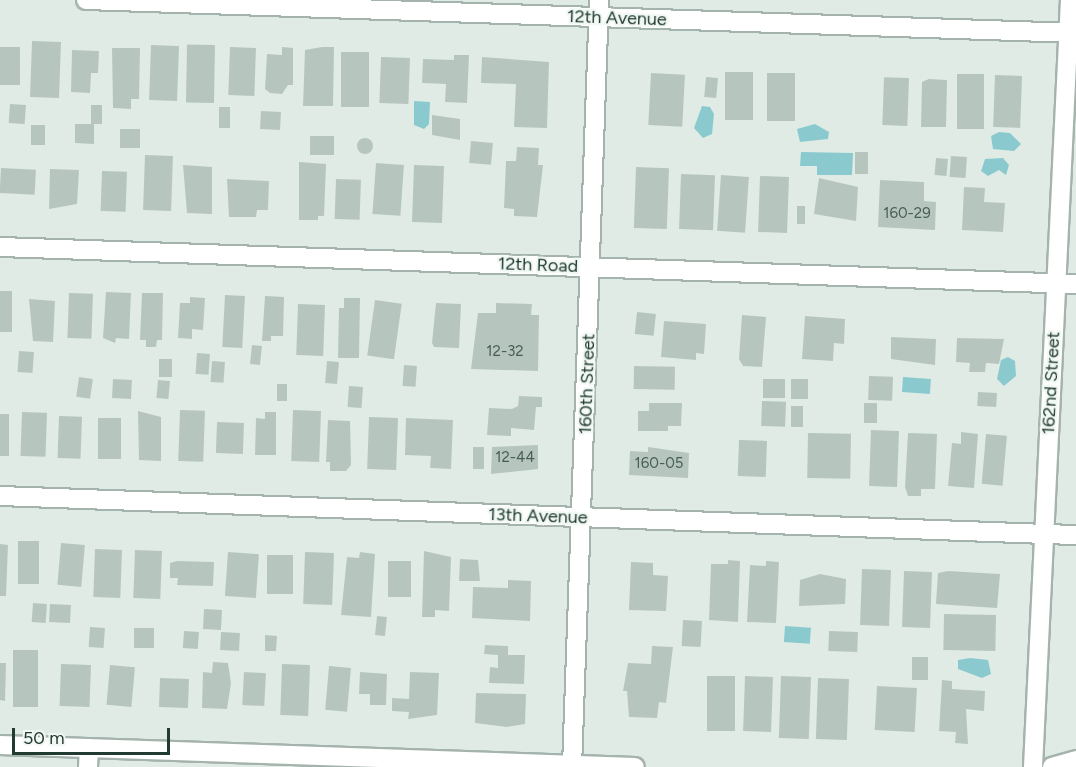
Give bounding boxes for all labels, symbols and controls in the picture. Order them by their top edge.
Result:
street label: 12th Avenue [567,5,667,31]
house number: 160-29 [883,205,931,223]
street label: 12th Road [498,253,578,277]
street label: 162nd Street [1038,331,1064,435]
street label: 160th Street [574,333,600,435]
house number: 12-32 [486,343,524,361]
house number: 12-44 [495,449,535,467]
house number: 160-05 [635,455,683,473]
street label: 13th Avenue [488,503,588,529]
scale bar [15,716,172,754]
text: 50 m [23,727,65,749]

